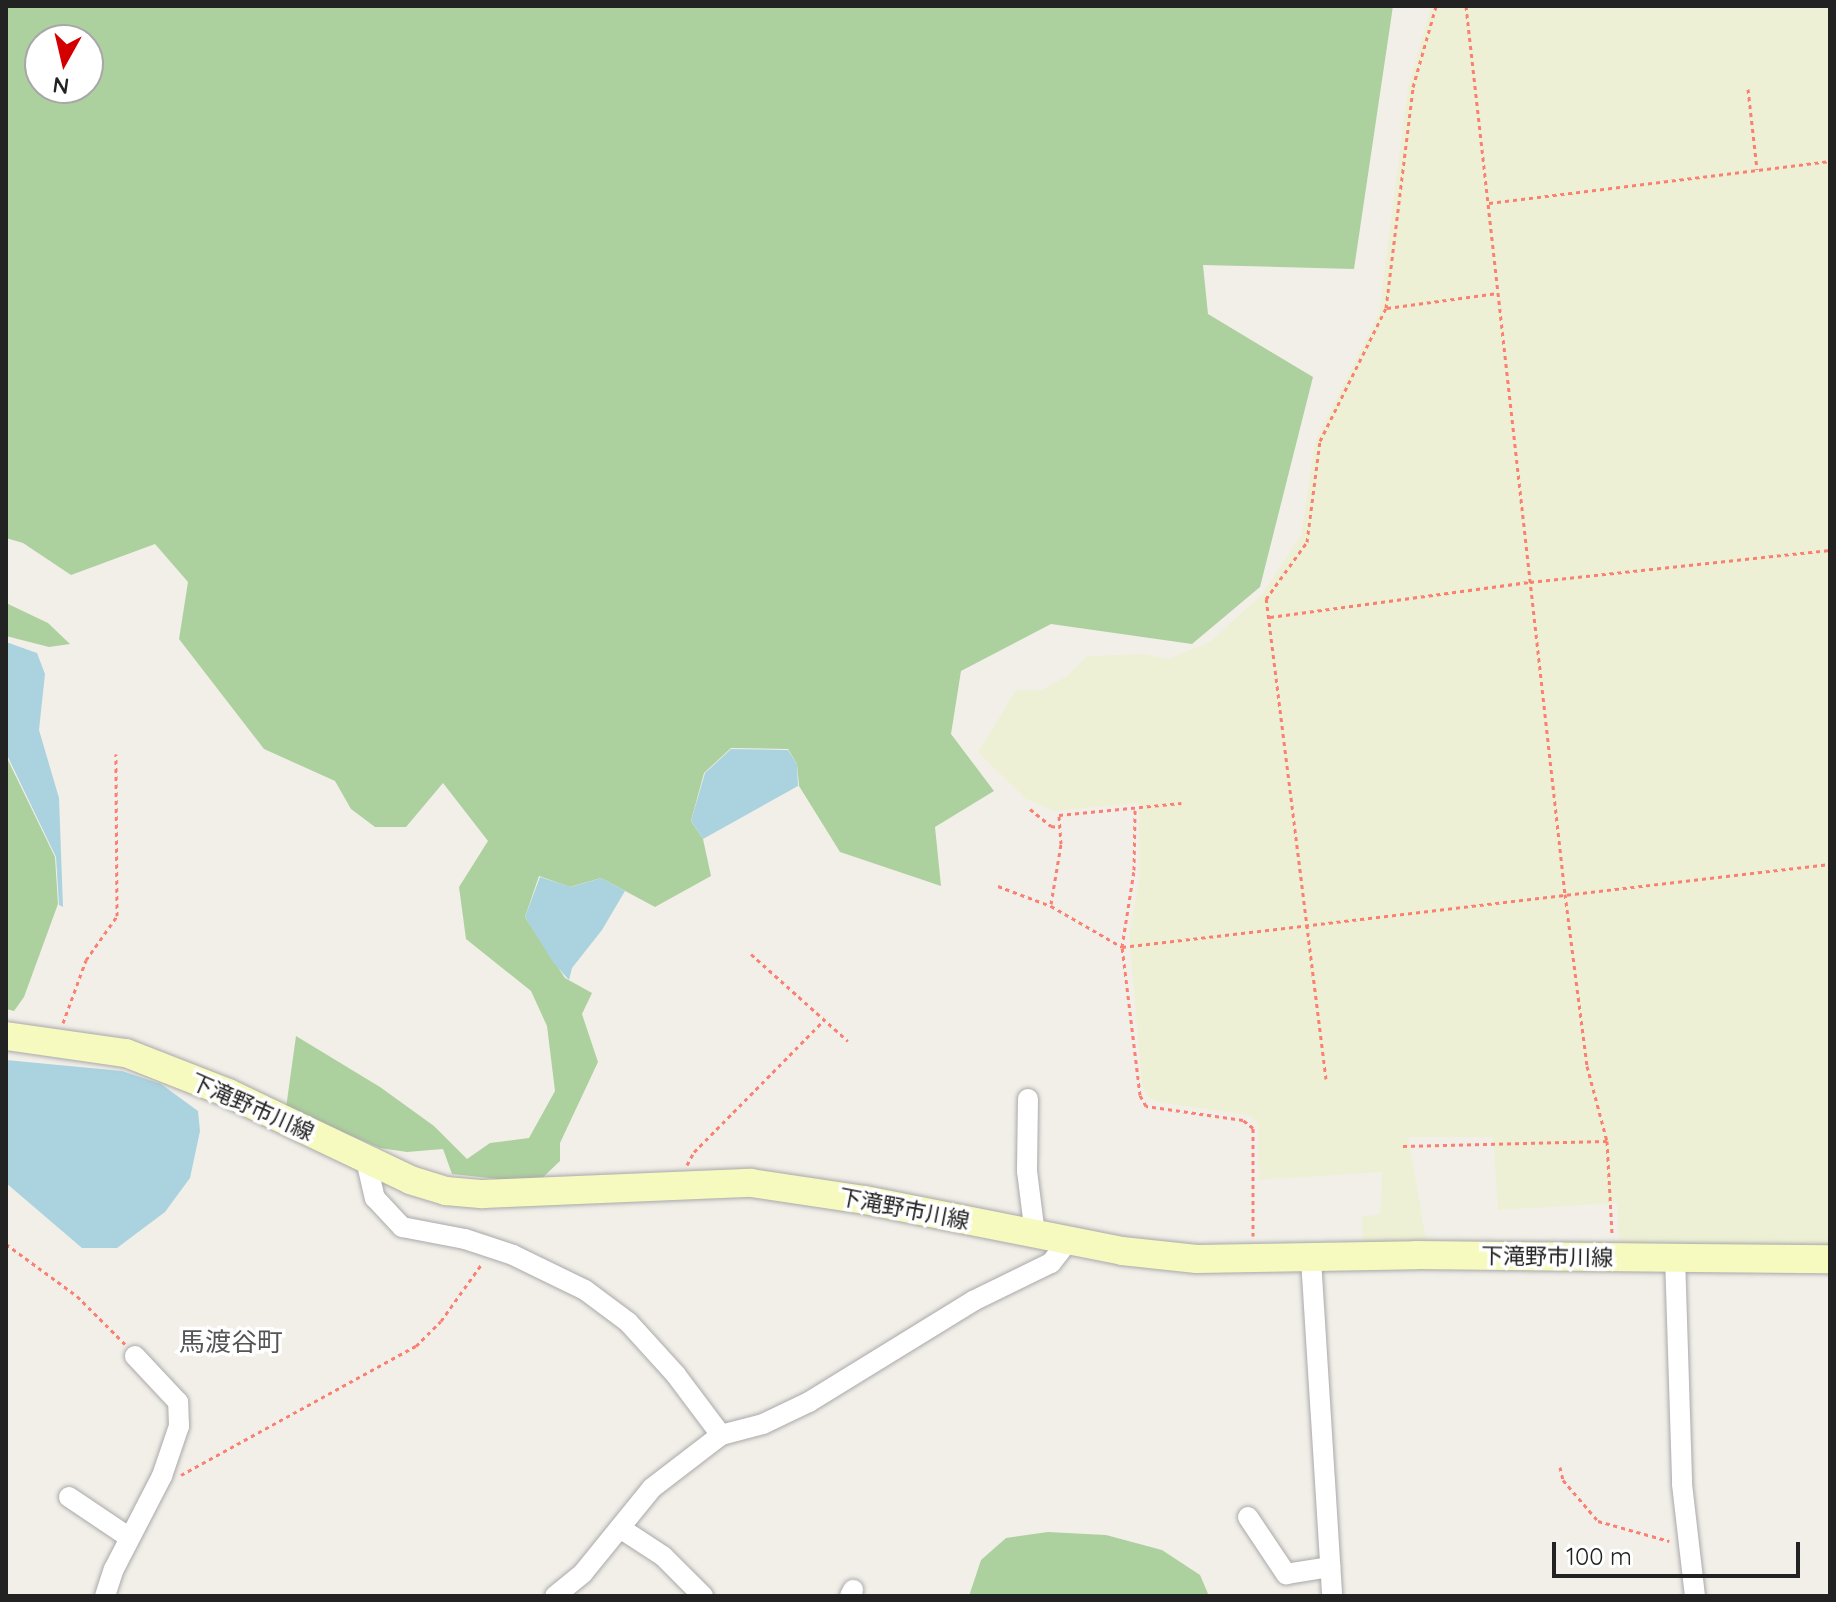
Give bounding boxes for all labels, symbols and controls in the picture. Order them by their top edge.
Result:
north arrow [24,24,104,104]
text: N [51,71,71,101]
street label: 下滝野市川線 [186,1068,318,1146]
street label: 下滝野市川線 [837,1183,971,1235]
street label: 下滝野市川線 [1481,1243,1613,1271]
district label: 馬渡谷町 [179,1326,283,1358]
scale bar [1556,1526,1804,1576]
text: 100 m [1566,1541,1632,1571]

